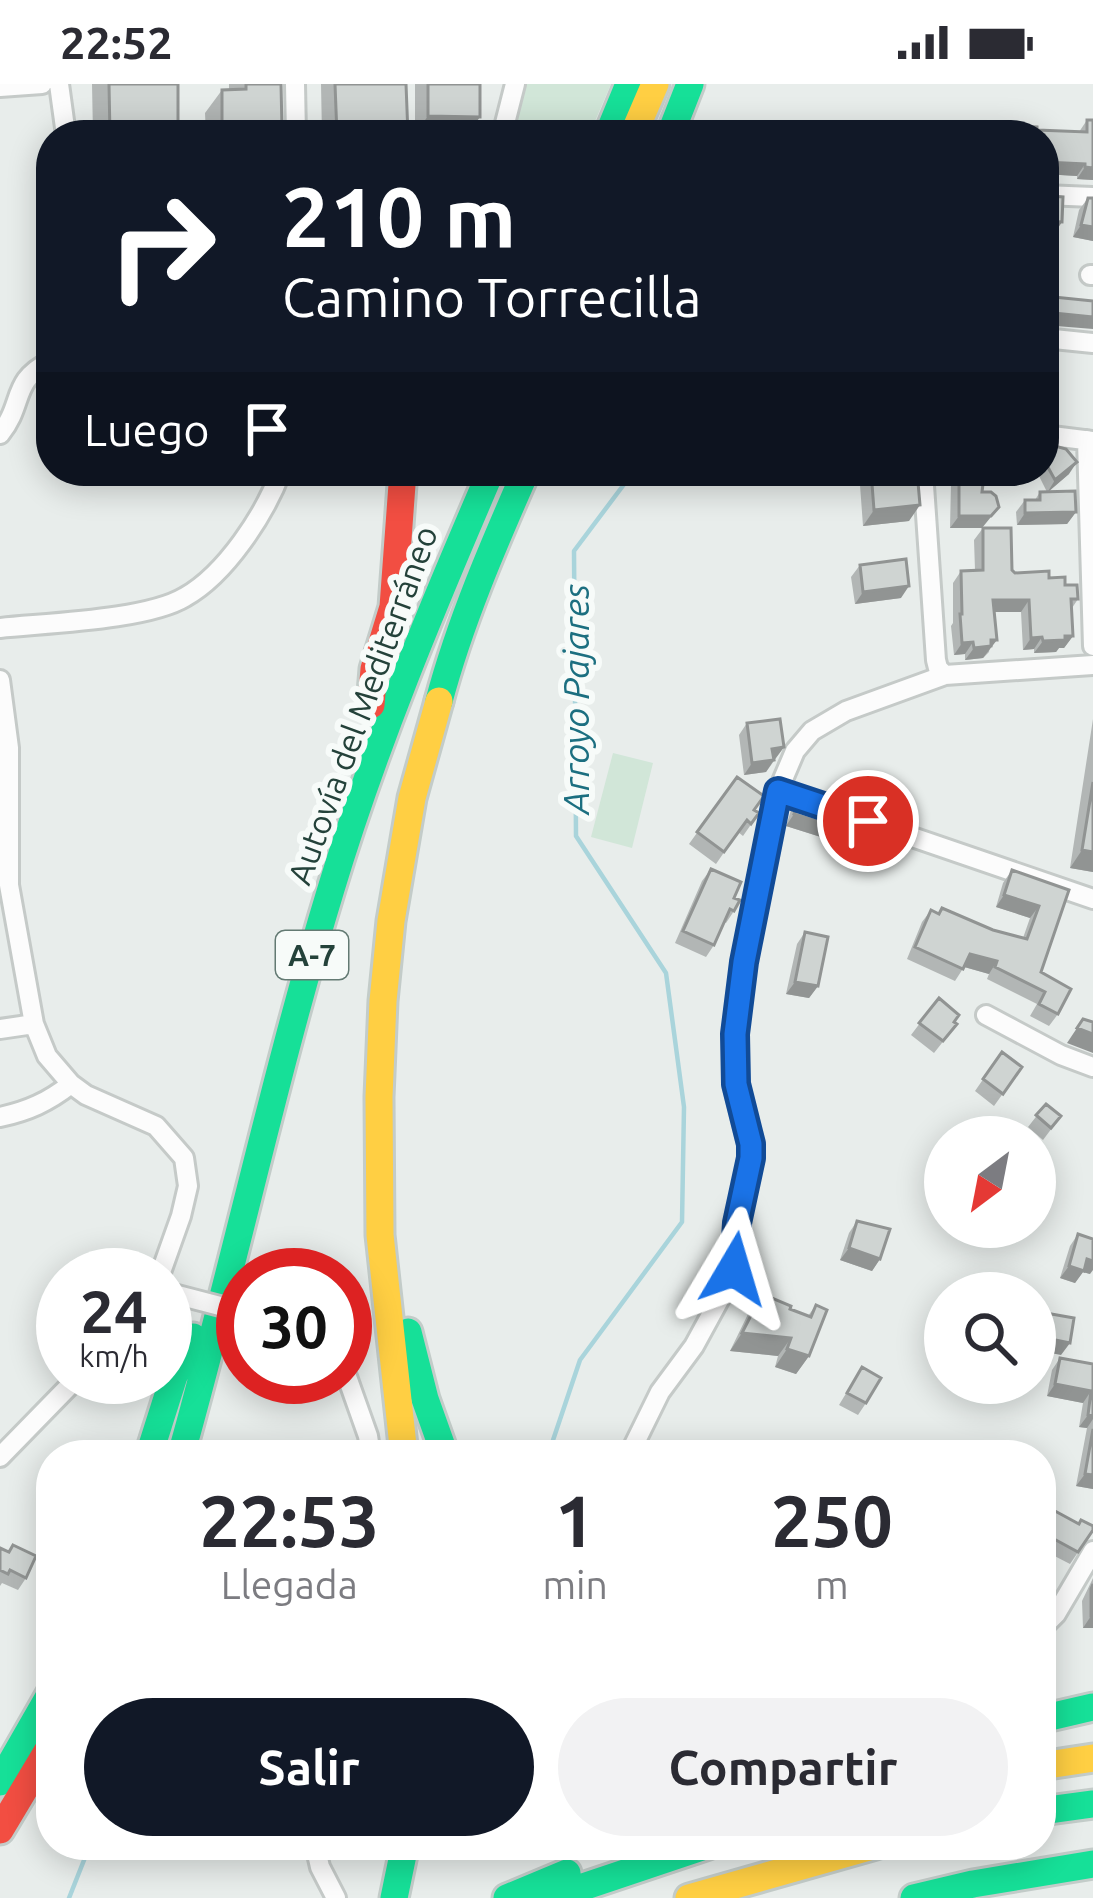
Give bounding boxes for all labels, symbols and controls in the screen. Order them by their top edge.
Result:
text: 22:52 [60,17,173,68]
icon: right [84,168,240,324]
text: 210 m [282,169,516,263]
text: Camino Torrecilla [282,267,702,327]
icon: arrive [234,396,300,462]
text: Luego [84,404,210,455]
street label: Autovía del Mediterráneo [280,521,444,889]
water label: Arroyo Pajares [555,584,596,816]
pin [817,770,919,872]
icon: arrive [835,788,901,854]
road number: A-7 [276,931,348,979]
north arrow [924,1116,1056,1248]
map controls [924,1116,1056,1404]
position arrow [671,1206,797,1332]
speed limit sign: 30 [216,1248,372,1404]
button: search [924,1272,1056,1404]
text: 24 [80,1277,148,1344]
text: km/h [79,1339,149,1373]
text: 22:53 [199,1480,379,1561]
text: 1 [555,1480,595,1561]
text: 250 [771,1480,893,1561]
text: Llegada [221,1563,358,1606]
text: min [542,1563,608,1606]
text: m [815,1563,849,1606]
button: Salir [84,1698,534,1836]
button: Compartir [558,1698,1008,1836]

